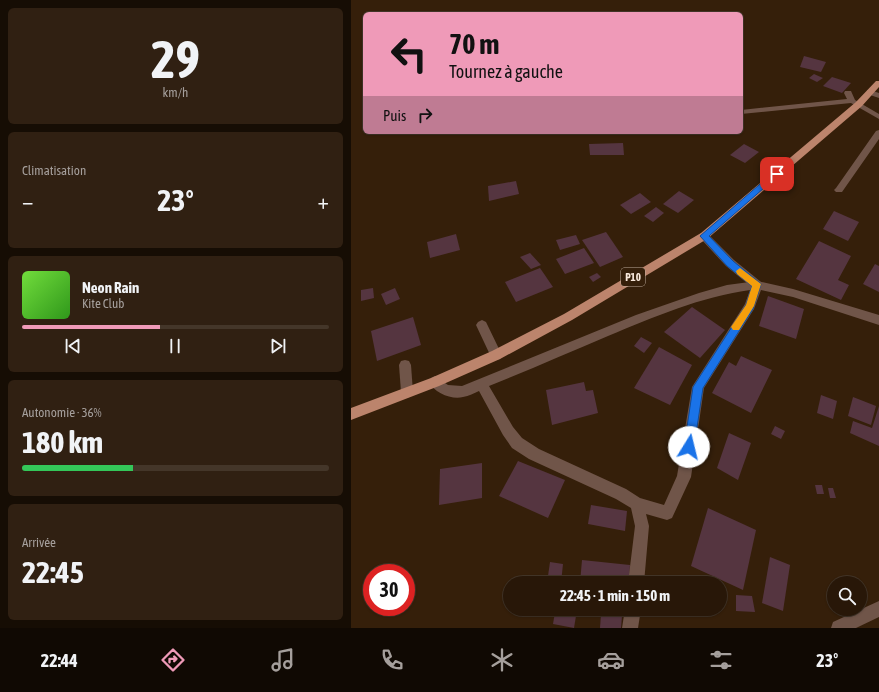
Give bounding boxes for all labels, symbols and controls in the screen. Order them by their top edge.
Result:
icon: left [383,28,435,80]
text: 70 m [449,28,499,60]
text: 29 [151,29,200,89]
text: Tournez à gauche [449,61,563,82]
text: km/h [163,85,188,100]
icon: right [414,104,436,126]
text: Puis [383,107,406,124]
pin [760,157,794,191]
text: Climatisation [22,163,86,178]
icon: arrive [766,163,788,185]
text: 23° [157,183,194,217]
text: − [22,188,33,214]
text: + [318,188,329,214]
road number: P10 [621,268,645,286]
text: Neon Rain [82,279,139,296]
text: Kite Club [82,296,124,311]
icon: previous [62,335,84,357]
icon: pause [164,335,186,357]
icon: next [267,335,289,357]
text: Autonomie · 36% [22,405,102,420]
text: 180 km [22,425,103,459]
position arrow [668,426,710,468]
text: Arrivée [22,535,56,550]
text: 22:45 [22,555,84,589]
speed limit sign: 30 [363,564,415,616]
map controls [827,576,867,616]
button: search [827,576,867,616]
text: 22:45 · 1 min · 150 m [560,587,670,604]
icon: directions [159,646,187,674]
icon: music [269,646,297,674]
icon: phone [378,646,406,674]
icon: climate [488,646,516,674]
icon: car [597,646,625,674]
icon: filters [707,646,735,674]
text: 22:44 [41,650,78,671]
text: 23° [816,650,838,671]

